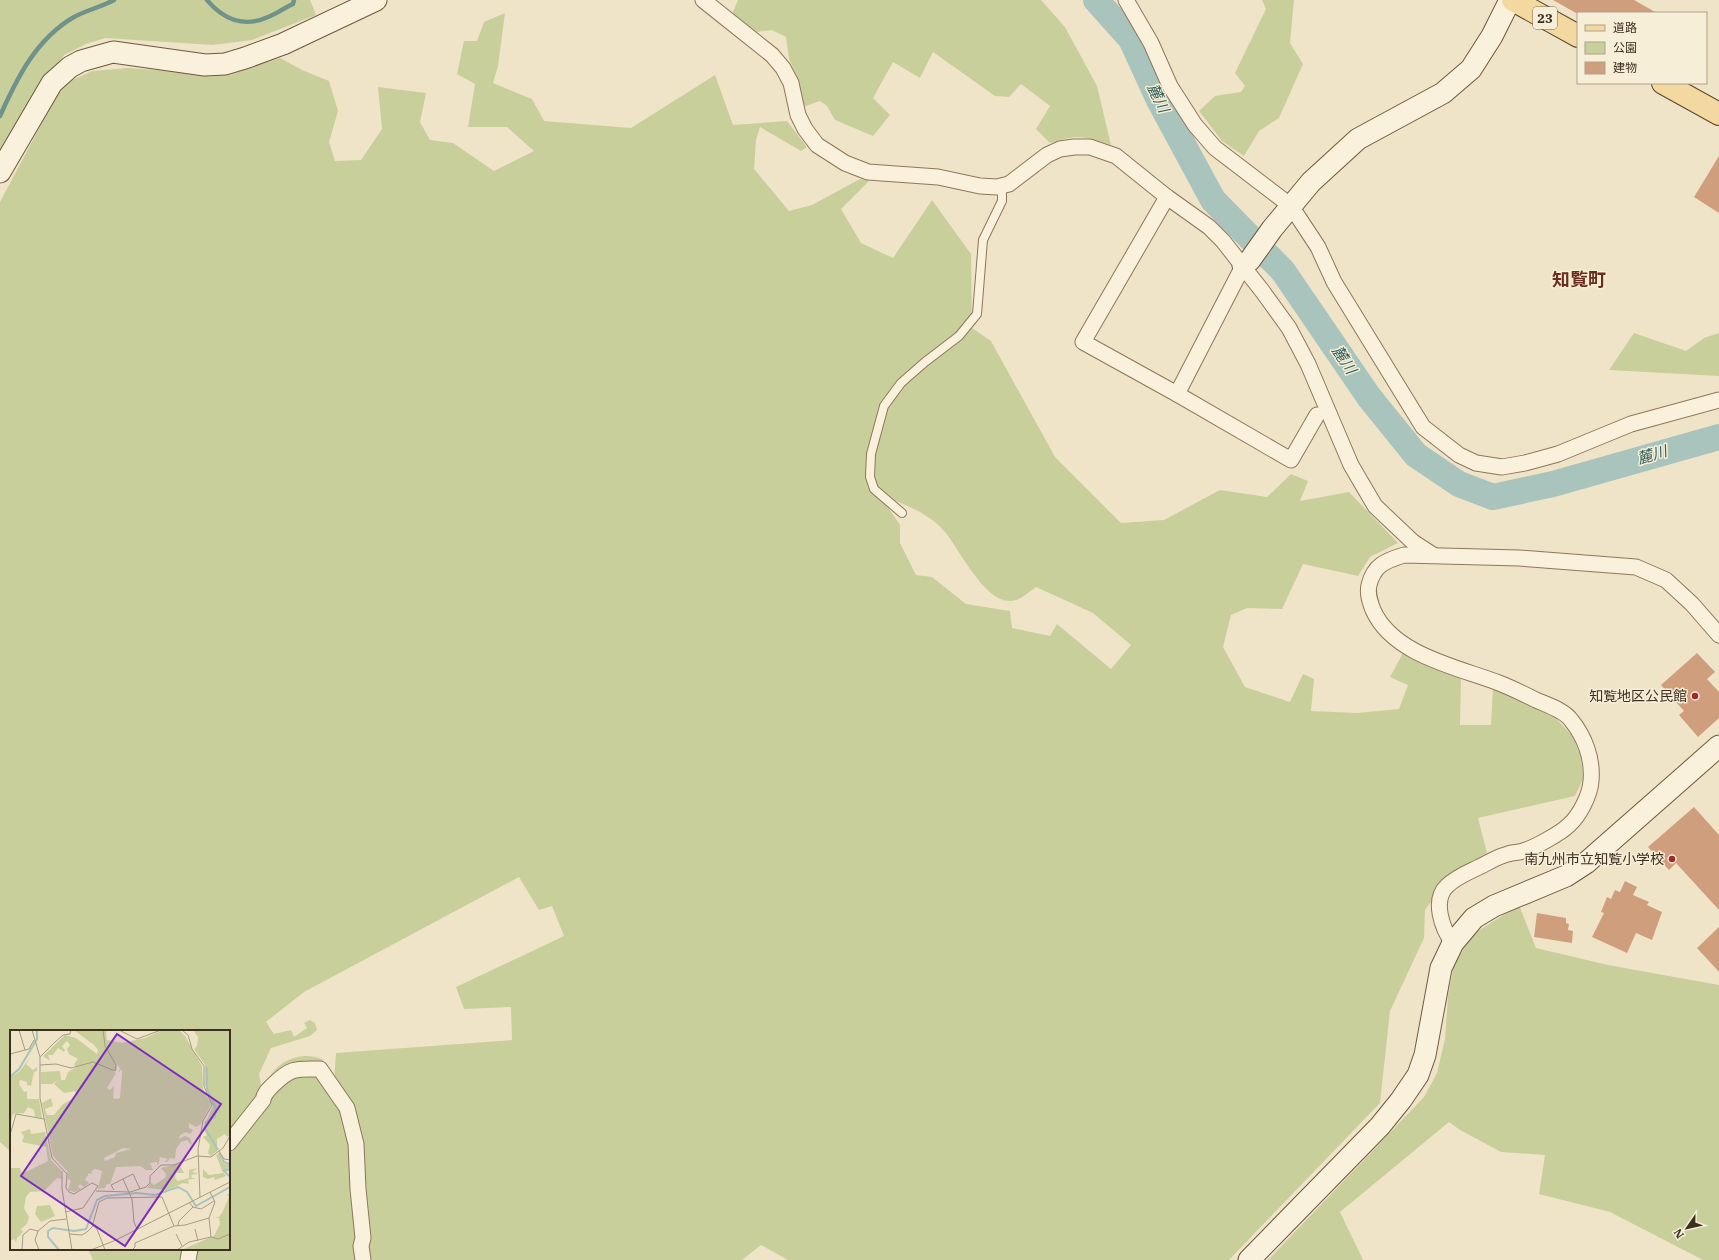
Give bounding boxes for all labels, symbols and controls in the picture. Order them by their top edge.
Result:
road number: 23 [1533,7,1557,29]
legend [1577,12,1707,84]
text: 道路 [1613,20,1637,35]
text: 公園 [1613,40,1637,55]
text: 建物 [1613,60,1637,75]
water label: 麓川 [1143,80,1174,117]
district label: 知覧町 [1552,268,1606,291]
water label: 麓川 [1328,342,1362,379]
water label: 麓川 [1635,441,1671,468]
place label: 知覧地区公民館 [1589,687,1687,705]
marker: 知覧地区公民館 [1690,691,1700,701]
place label: 南九州市立知覧小学校 [1524,850,1664,868]
marker: 南九州市立知覧小学校 [1667,854,1677,864]
inset map [10,1030,230,1250]
north arrow [1667,1208,1707,1248]
text: N [1670,1226,1687,1241]

